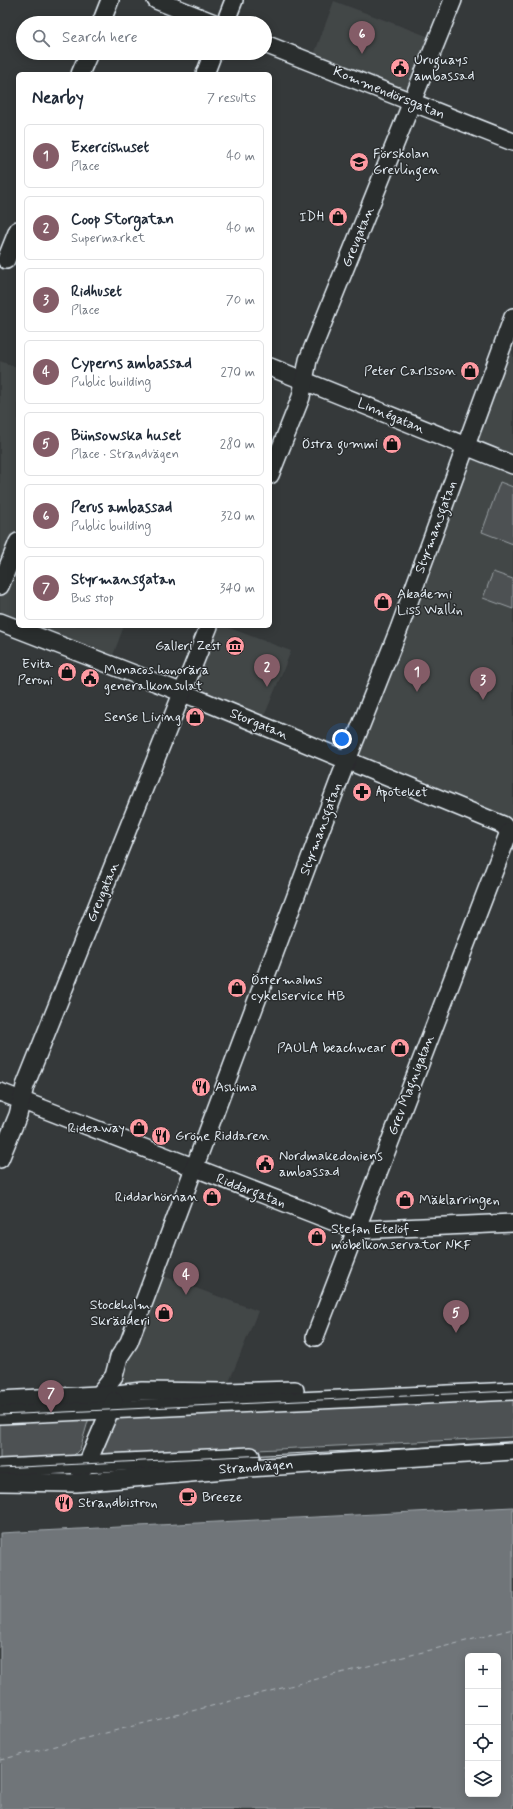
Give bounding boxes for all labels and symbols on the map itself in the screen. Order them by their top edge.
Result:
pin: 6 [349,21,375,54]
place label: Uruguays ambassad [414,51,475,85]
public building icon: Uruguays ambassad [389,57,411,79]
street label: Kommendörsgatan [330,62,448,125]
place label: Förskolan Grevlingen [373,145,440,181]
school or university icon: Förskolan Grevlingen [348,151,370,173]
street label: Grevgatan [338,204,378,270]
shop icon: IDH [327,206,349,228]
place label: IDH [299,208,324,226]
shop icon: Peter Carlsson [459,360,481,382]
place label: Peter Carlsson [364,362,456,380]
street label: Linnégatan [355,394,428,438]
shop icon: Östra gummi [381,433,403,455]
place label: Östra gummi [302,435,378,455]
street label: Styrmansgatan [411,478,463,577]
place label: Akademi Liss Wallin [397,585,463,619]
shop icon: Akademi Liss Wallin [372,591,394,613]
museum icon: Galleri Zest [224,635,246,657]
place label: Galleri Zest [155,637,221,655]
pin: 2 [254,654,280,687]
place label: Evita Peroni [18,655,54,689]
pin: 1 [404,659,430,692]
shop icon: Evita Peroni [56,661,78,683]
place label: Monacos honorära generalkonsulat [104,661,209,695]
public building icon: Monacos honorära generalkonsulat [79,667,101,689]
pin: 3 [470,667,496,700]
street label: Storgatan [227,704,291,744]
shop icon: Sense Living [184,706,206,728]
place label: Sense Living [104,708,181,726]
your location [332,729,352,749]
street label: Styrmansgatan [296,780,348,879]
pharmacy icon: Apoteket [351,781,373,803]
place label: Apoteket [376,783,428,802]
street label: Grevgatan [83,859,123,925]
place label: Östermalms cykelservice HB [251,971,345,1005]
shop icon: Östermalms cykelservice HB [226,977,248,999]
street label: Grev Magnigatan [384,1032,440,1138]
shop icon: PAULA beachwear [389,1037,411,1059]
place label: PAULA beachwear [277,1039,386,1057]
restaurant icon: Ashima [190,1076,212,1098]
place label: Ashima [215,1078,257,1096]
shop icon: Rideaway [128,1117,150,1139]
place label: Rideaway [68,1119,125,1137]
restaurant icon: Gröne Riddaren [150,1125,172,1147]
place label: Gröne Riddaren [175,1127,270,1145]
place label: Nordmakedoniens ambassad [279,1147,383,1181]
public building icon: Nordmakedoniens ambassad [254,1153,276,1175]
street label: Riddargatan [213,1169,288,1214]
shop icon: Riddarhörnan [201,1186,223,1208]
place label: Riddarhörnan [115,1188,198,1206]
shop icon: Mäklarringen [394,1189,416,1211]
place label: Mäklarringen [419,1191,500,1210]
place label: Stefan Etelöf - möbelkonservator NKF [331,1220,471,1254]
shop icon: Stefan Etelöf - möbelkonservator NKF [306,1226,328,1248]
pin: 4 [173,1262,199,1295]
place label: Stockholm Skrädderi [90,1296,150,1330]
pin: 5 [443,1300,469,1333]
shop icon: Stockholm Skrädderi [153,1302,175,1324]
pin: 7 [38,1380,64,1413]
street label: Strandvägen [218,1455,294,1479]
cafe icon: Breeze [177,1486,199,1508]
place label: Breeze [202,1488,243,1506]
restaurant icon: Strandbistron [53,1492,75,1514]
place label: Strandbistron [78,1494,158,1512]

